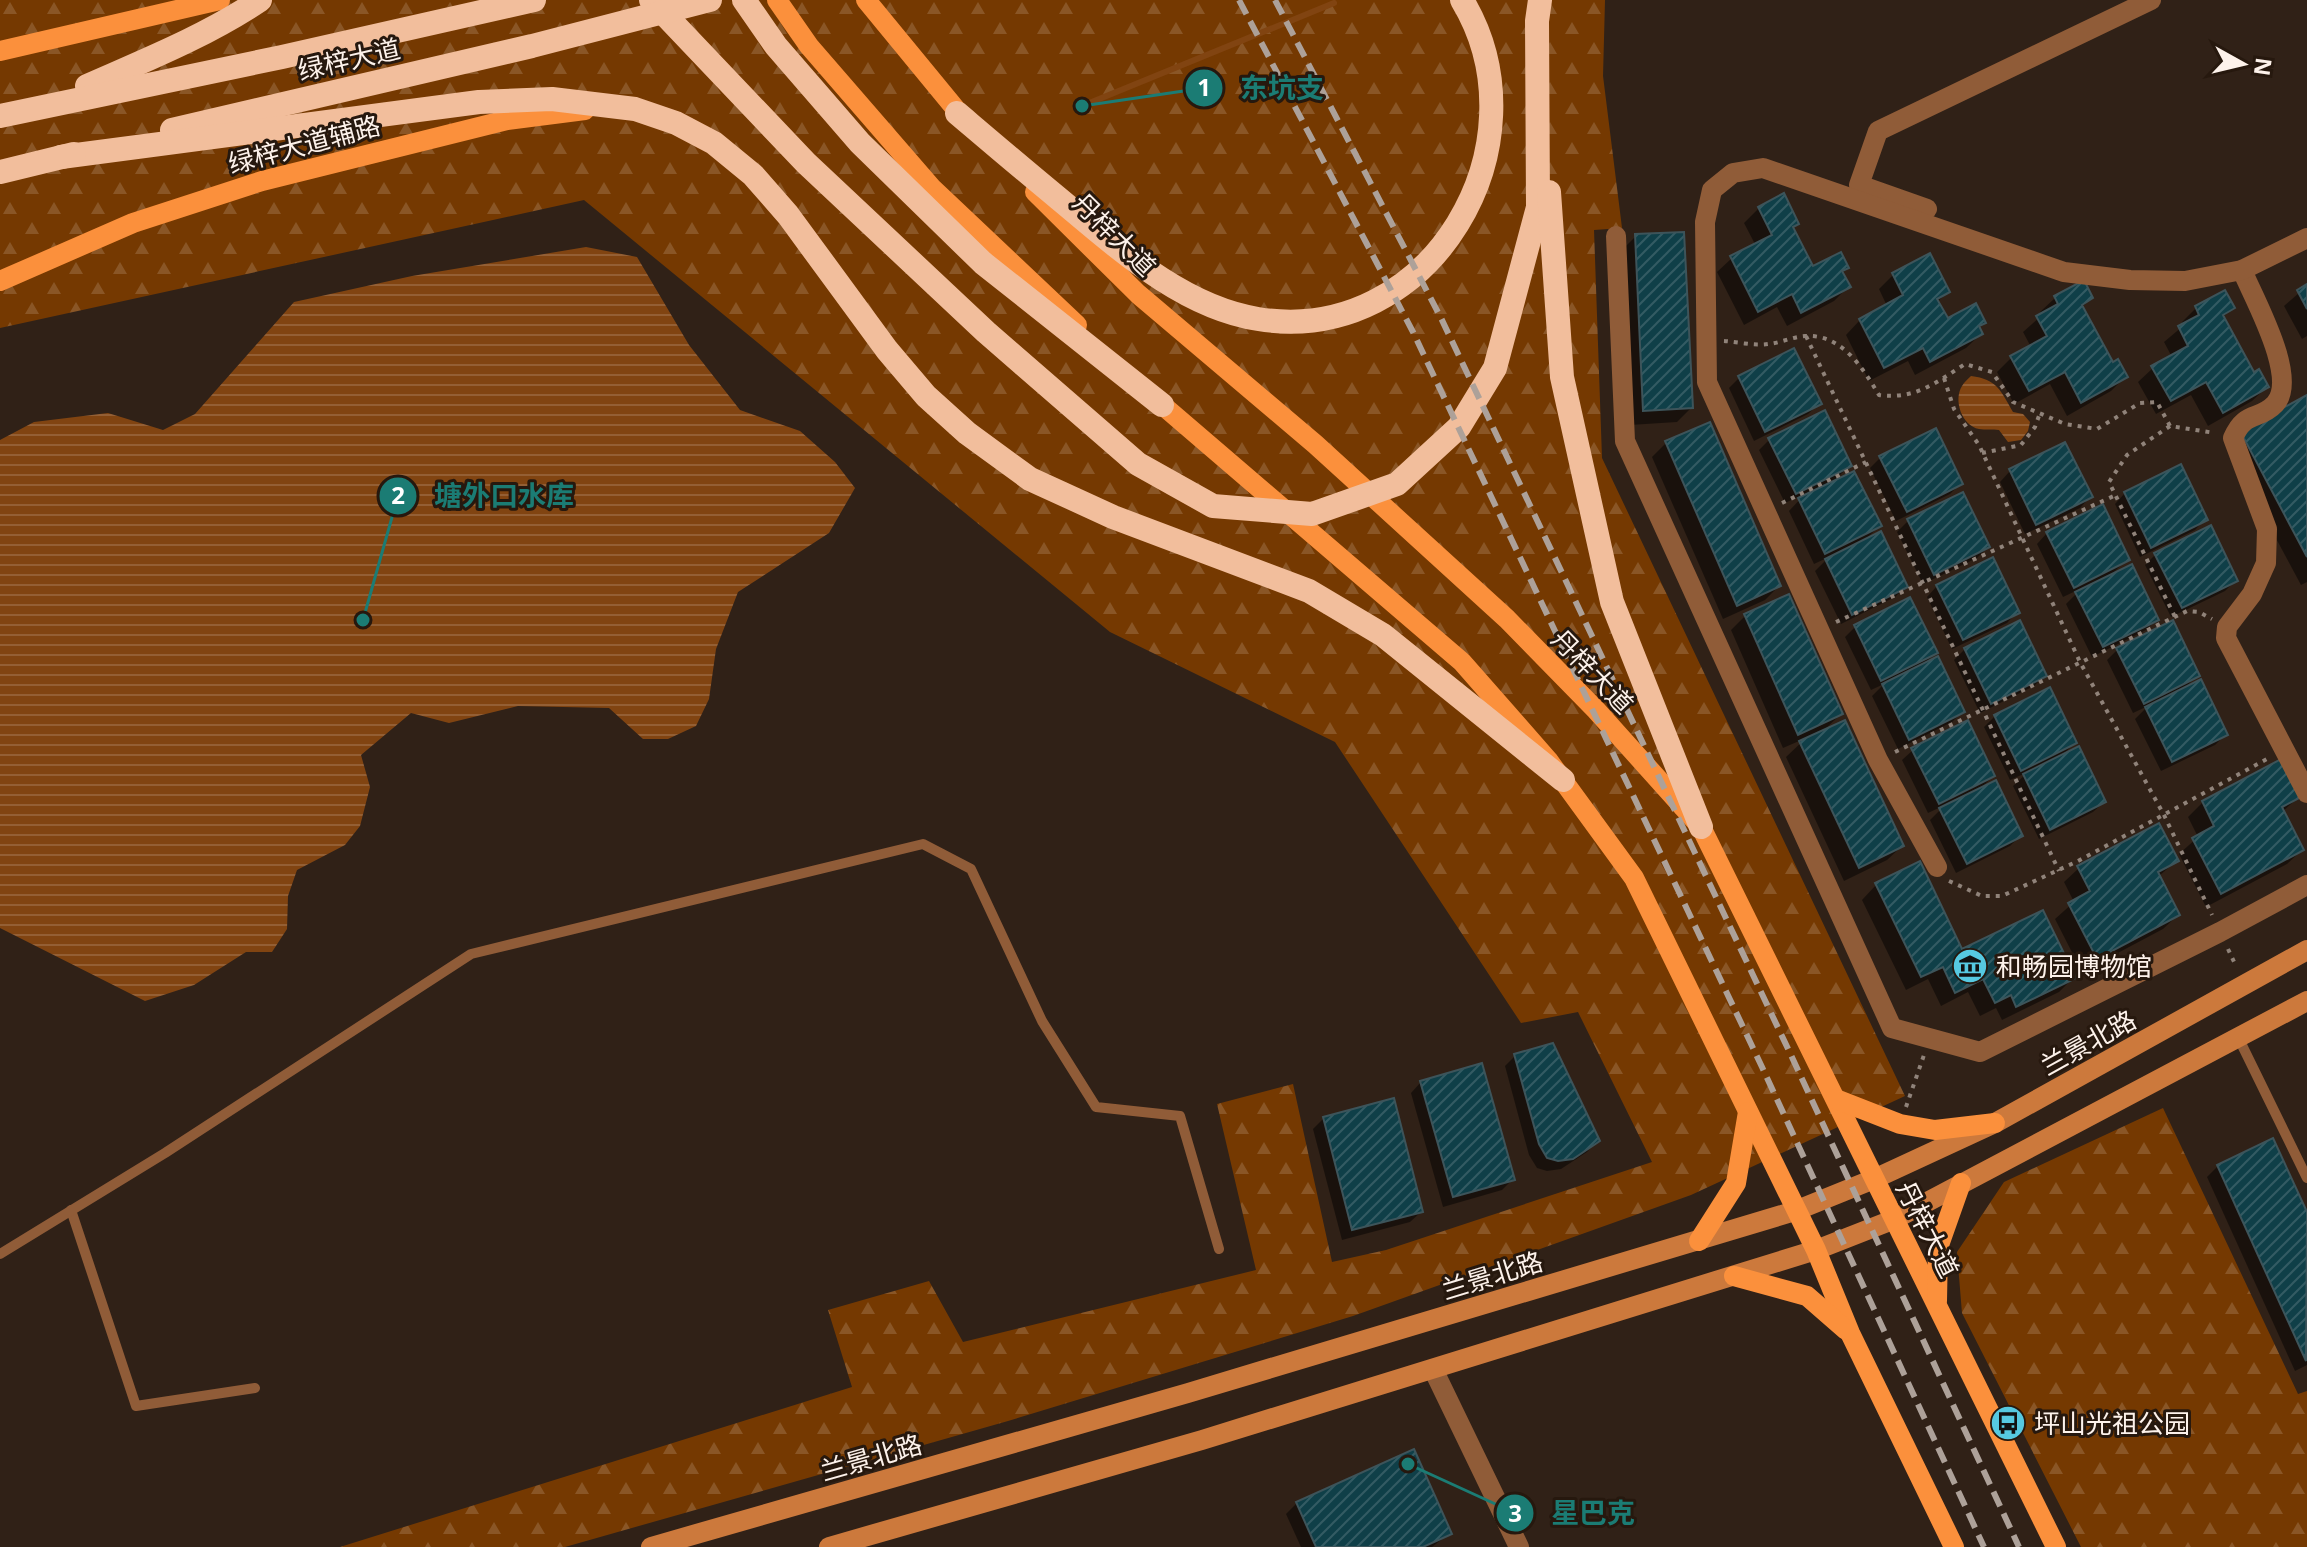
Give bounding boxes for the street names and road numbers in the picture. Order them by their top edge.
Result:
street label: 绿梓大道 [294,30,404,88]
street label: 绿梓大道辅路 [224,106,384,182]
street label: 丹梓大道 [1065,184,1165,284]
street label: 丹梓大道 [1544,621,1642,721]
street label: 兰景北路 [2034,1001,2142,1083]
street label: 丹梓大道 [1888,1174,1968,1284]
street label: 兰景北路 [1437,1243,1547,1307]
street label: 兰景北路 [816,1425,926,1489]

